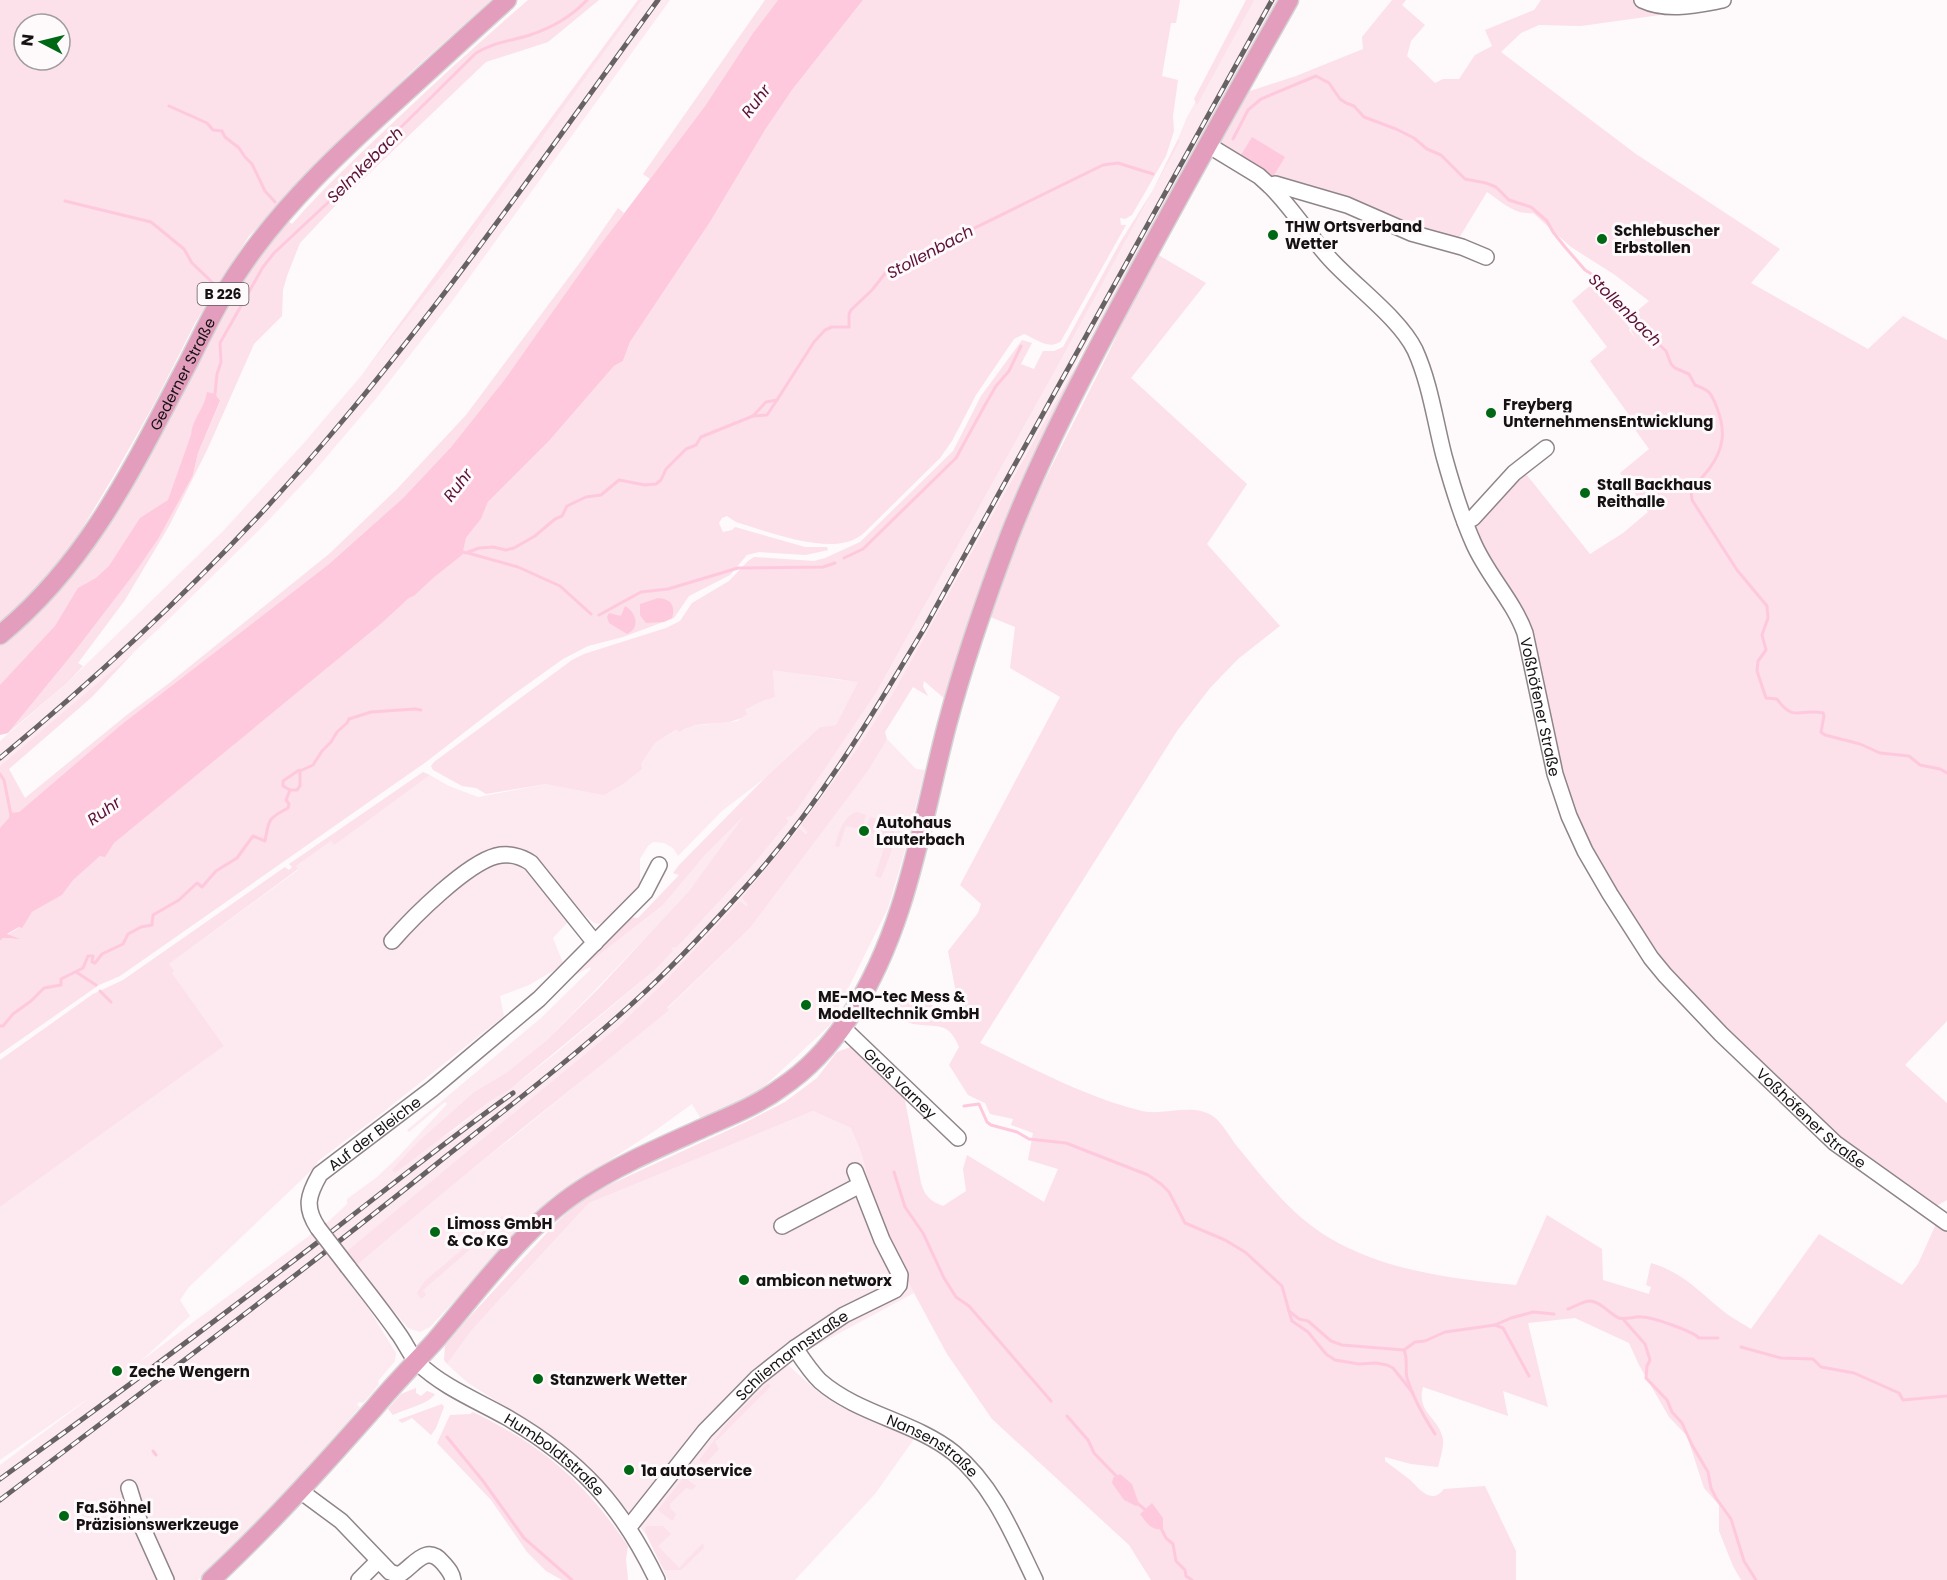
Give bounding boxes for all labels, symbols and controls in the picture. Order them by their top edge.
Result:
north arrow [12,12,72,72]
text: N [15,33,40,48]
water label: Ruhr [736,79,777,122]
water label: Selmkebach [322,122,408,208]
place label: THW Ortsverband Wetter [1285,216,1422,254]
water label: Stollenbach [883,220,977,284]
place label: Schlebuscher Erbstollen [1614,220,1720,258]
marker: THW Ortsverband Wetter [1266,228,1280,242]
marker: Schlebuscher Erbstollen [1595,232,1609,246]
water label: Stollenbach [1583,268,1667,352]
road number: B 226 [198,283,248,305]
street label: Gederner Straße [144,314,220,434]
place label: Freyberg UnternehmensEntwicklung [1503,394,1713,432]
marker: Freyberg UnternehmensEntwicklung [1484,406,1498,420]
water label: Ruhr [438,463,479,506]
place label: Stall Backhaus Reithalle [1597,474,1712,512]
marker: Stall Backhaus Reithalle [1578,486,1592,500]
street label: Voßhöfener Straße [1516,635,1566,778]
water label: Ruhr [83,791,126,831]
place label: Autohaus Lauterbach [876,812,965,850]
marker: Autohaus Lauterbach [857,824,871,838]
place label: ME-MO-tec Mess & Modelltechnik GmbH [818,986,980,1024]
marker: ME-MO-tec Mess & Modelltechnik GmbH [799,998,813,1012]
street label: Groß Varney [859,1043,942,1124]
street label: Voßhöfener Straße [1752,1063,1871,1173]
street label: Auf der Bleiche [323,1091,425,1175]
place label: Limoss GmbH & Co KG [447,1213,552,1251]
marker: Limoss GmbH & Co KG [428,1225,442,1239]
place label: ambicon networx [756,1270,892,1291]
marker: ambicon networx [737,1273,751,1287]
street label: Schliemannstraße [730,1305,852,1405]
place label: Zeche Wengern [129,1361,250,1382]
marker: Zeche Wengern [110,1364,124,1378]
place label: Stanzwerk Wetter [550,1369,688,1390]
marker: Stanzwerk Wetter [531,1372,545,1386]
street label: Humboldtstraße [501,1408,610,1500]
street label: Nansenstraße [884,1409,984,1482]
place label: 1a autoservice [641,1460,752,1481]
marker: 1a autoservice [622,1463,636,1477]
place label: Fa.Söhnel Präzisionswerkzeuge [76,1497,239,1535]
marker: Fa.Söhnel Präzisionswerkzeuge [57,1509,71,1523]

